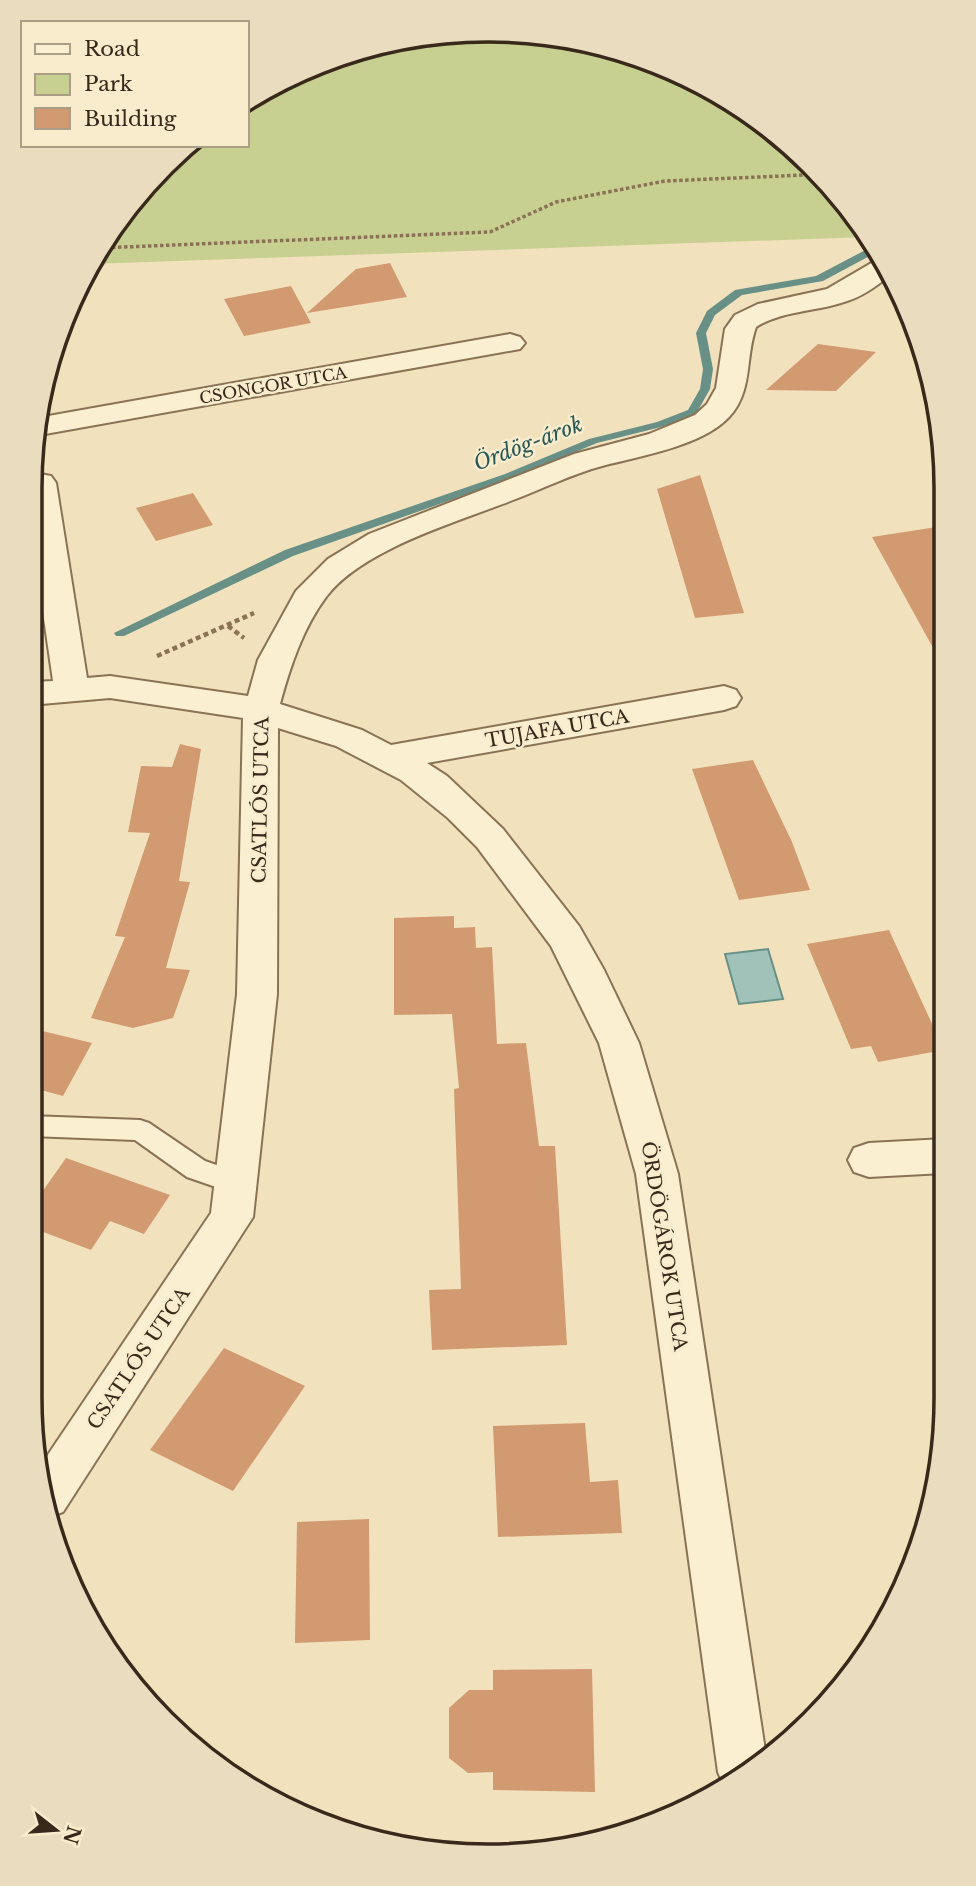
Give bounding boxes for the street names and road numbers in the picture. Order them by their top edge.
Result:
street label: CSONGOR UTCA [198,362,349,408]
street label: TUJAFA UTCA [483,704,631,752]
street label: CSATLÓS UTCA [248,716,273,883]
street label: ÖRDÖGÁROK UTCA [637,1140,692,1353]
street label: CSATLÓS UTCA [82,1283,195,1434]

